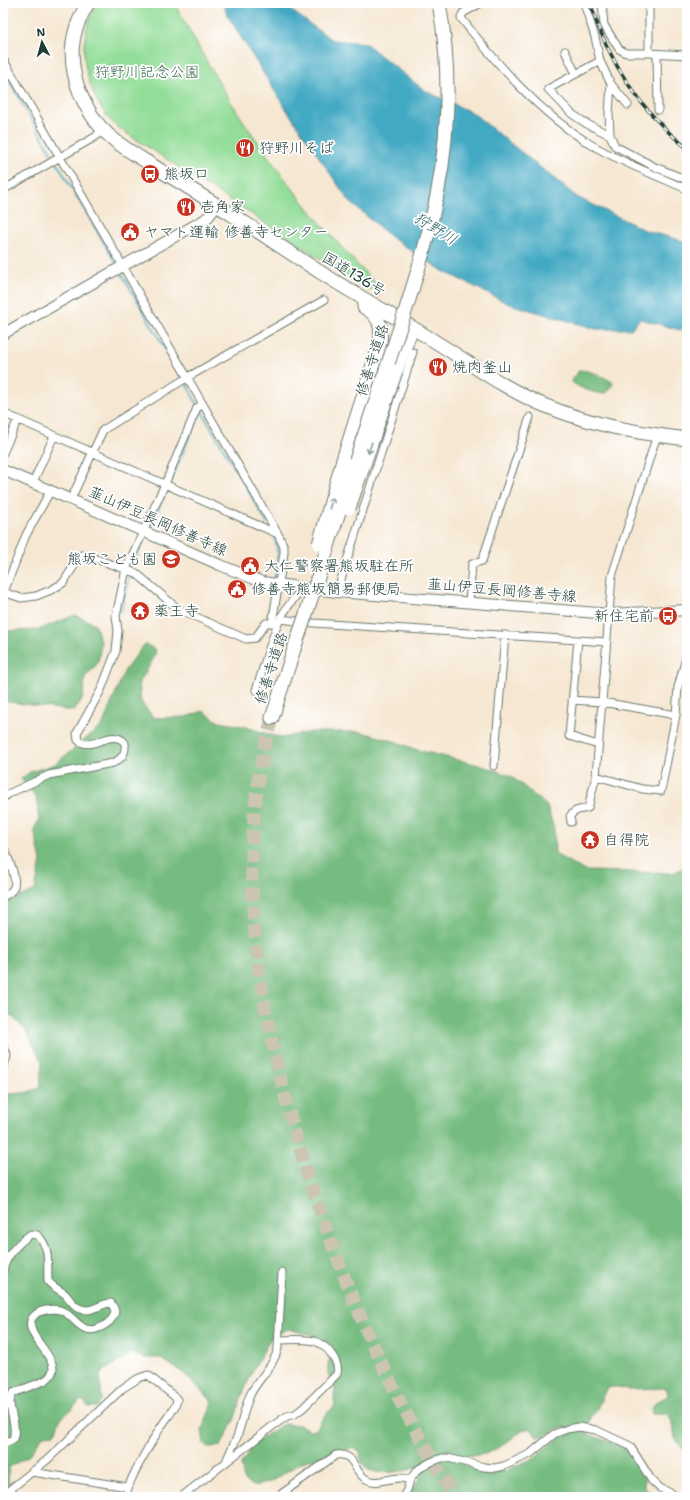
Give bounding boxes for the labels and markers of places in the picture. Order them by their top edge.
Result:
restaurant icon: 狩野川そば [234,137,256,159]
place label: 狩野川そば [259,138,334,158]
bus stop icon: 熊坂口 [139,163,161,185]
place label: 熊坂口 [164,164,209,184]
restaurant icon: 壱角家 [175,196,197,218]
place label: 壱角家 [200,197,245,217]
public building icon: ヤマト運輸 修善寺センター [119,221,141,243]
place label: ヤマト運輸 修善寺センター [144,222,329,242]
restaurant icon: 焼肉釜山 [427,356,449,378]
place label: 焼肉釜山 [452,357,512,377]
school or university icon: 熊坂こども園 [160,548,182,570]
place label: 熊坂こども園 [67,549,157,569]
public building icon: 大仁警察署熊坂駐在所 [239,555,261,577]
place label: 大仁警察署熊坂駐在所 [264,556,414,576]
public building icon: 修善寺熊坂簡易郵便局 [226,578,248,600]
place label: 修善寺熊坂簡易郵便局 [251,579,401,599]
temple icon: 薬王寺 [129,600,151,622]
place label: 薬王寺 [154,601,199,621]
bus stop icon: 新住宅前 [657,605,679,627]
place label: 新住宅前 [594,606,654,626]
temple icon: 自得院 [579,829,601,851]
place label: 自得院 [604,830,649,850]

